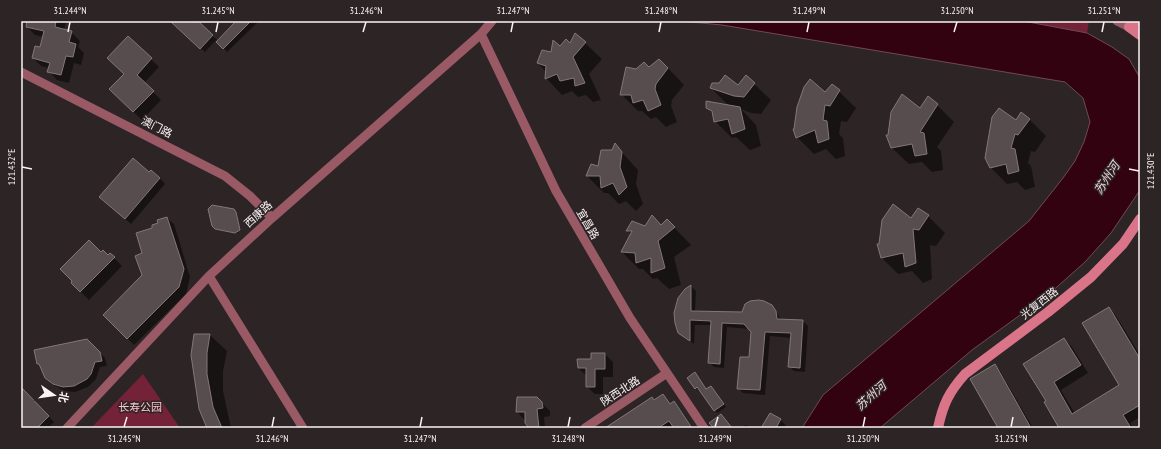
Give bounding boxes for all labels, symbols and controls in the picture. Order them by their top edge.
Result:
text: 31.244°N [53,4,87,17]
text: 31.245°N [201,4,235,17]
text: 31.246°N [349,4,383,17]
text: 31.247°N [496,4,530,17]
text: 31.248°N [644,4,678,17]
text: 31.249°N [792,4,826,17]
text: 31.250°N [940,4,974,17]
text: 31.251°N [1087,4,1121,17]
street label: 澳门路 [139,113,175,141]
text: 121.432°E [5,149,18,185]
text: 121.430°E [1144,153,1157,189]
water label: 苏州河 [1090,157,1124,197]
street label: 西康路 [241,198,275,230]
street label: 宜昌路 [574,206,602,242]
street label: 光复西路 [1017,284,1061,322]
street label: 陕西北路 [598,373,642,409]
north arrow [34,375,74,415]
water label: 苏州河 [852,377,891,413]
text: 北 [56,390,72,404]
park label: 长寿公园 [118,400,162,414]
text: 31.245°N [107,432,141,445]
text: 31.246°N [255,432,289,445]
text: 31.247°N [403,432,437,445]
text: 31.248°N [551,432,585,445]
text: 31.249°N [698,432,732,445]
text: 31.250°N [846,432,880,445]
text: 31.251°N [994,432,1028,445]

